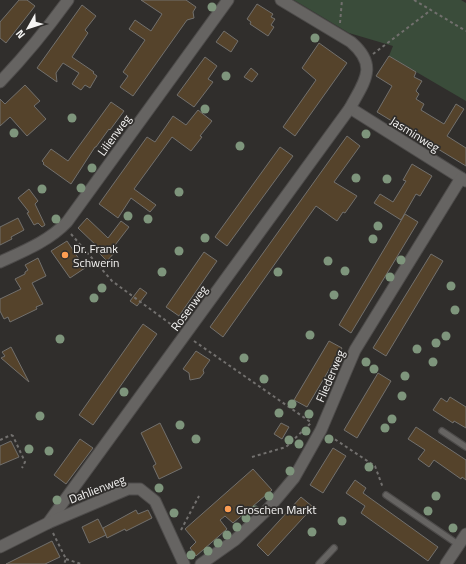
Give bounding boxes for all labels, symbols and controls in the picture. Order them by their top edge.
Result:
north arrow [8,8,48,48]
text: N [12,26,29,42]
street label: Lilienweg [92,110,136,160]
street label: Jasminweg [386,111,444,157]
place label: Dr. Frank Schwerin [73,239,120,272]
marker: Dr. Frank Schwerin [60,250,70,260]
street label: Rosenweg [166,281,212,335]
street label: Fliederweg [310,347,350,405]
street label: Dahlienweg [66,469,128,509]
place label: Groschen Markt [236,500,317,519]
marker: Groschen Markt [223,504,233,514]

